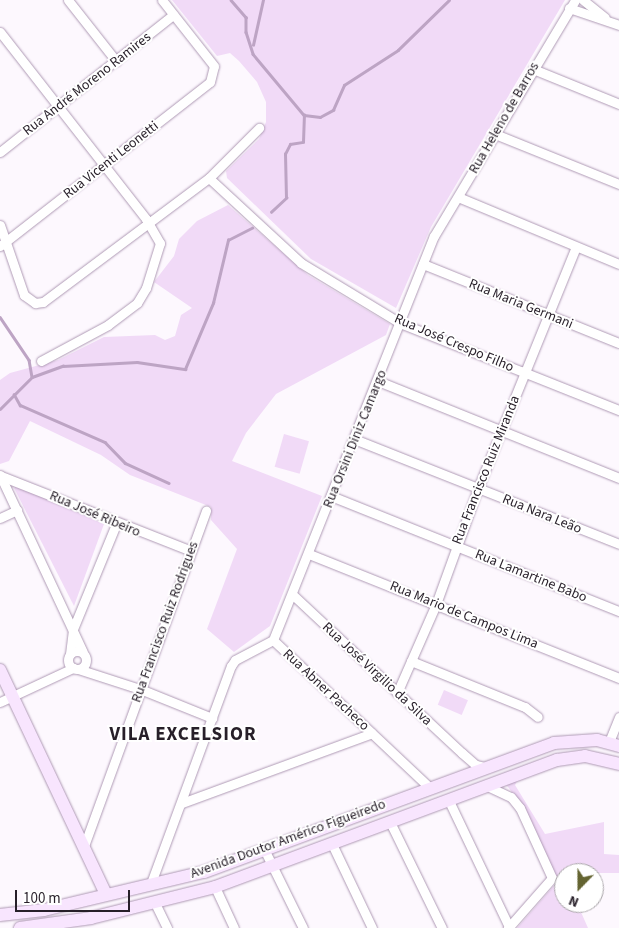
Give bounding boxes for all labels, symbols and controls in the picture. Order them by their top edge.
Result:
street label: Rua André Moreno Ramires [20,29,154,139]
street label: Rua Heleno de Barros [465,59,543,177]
street label: Rua Vicenti Leonetti [60,118,162,202]
street label: Rua Maria Germani [466,275,576,333]
street label: Rua José Crespo Filho [392,310,516,376]
street label: Rua Orsini Diniz Camargo [320,367,390,511]
street label: Rua Francisco Ruiz Miranda [448,393,524,547]
street label: Rua José Ribeiro [47,487,143,541]
street label: Rua Nara Leão [500,490,584,538]
street label: Rua Francisco Ruiz Rodrigues [128,539,202,705]
street label: Rua Lamartine Babo [473,546,589,606]
street label: Rua Mario de Campos Lima [387,578,541,652]
street label: Rua José Virgilio da Silva [319,619,435,729]
street label: Rua Abner Pacheco [279,646,373,734]
district label: VILA EXCELSIOR [108,724,258,746]
street label: Avenida Doutor Américo Figueiredo [188,796,388,882]
north arrow [554,863,604,913]
scale bar [18,880,132,912]
text: 100 m [23,888,61,909]
text: N [566,890,582,912]

